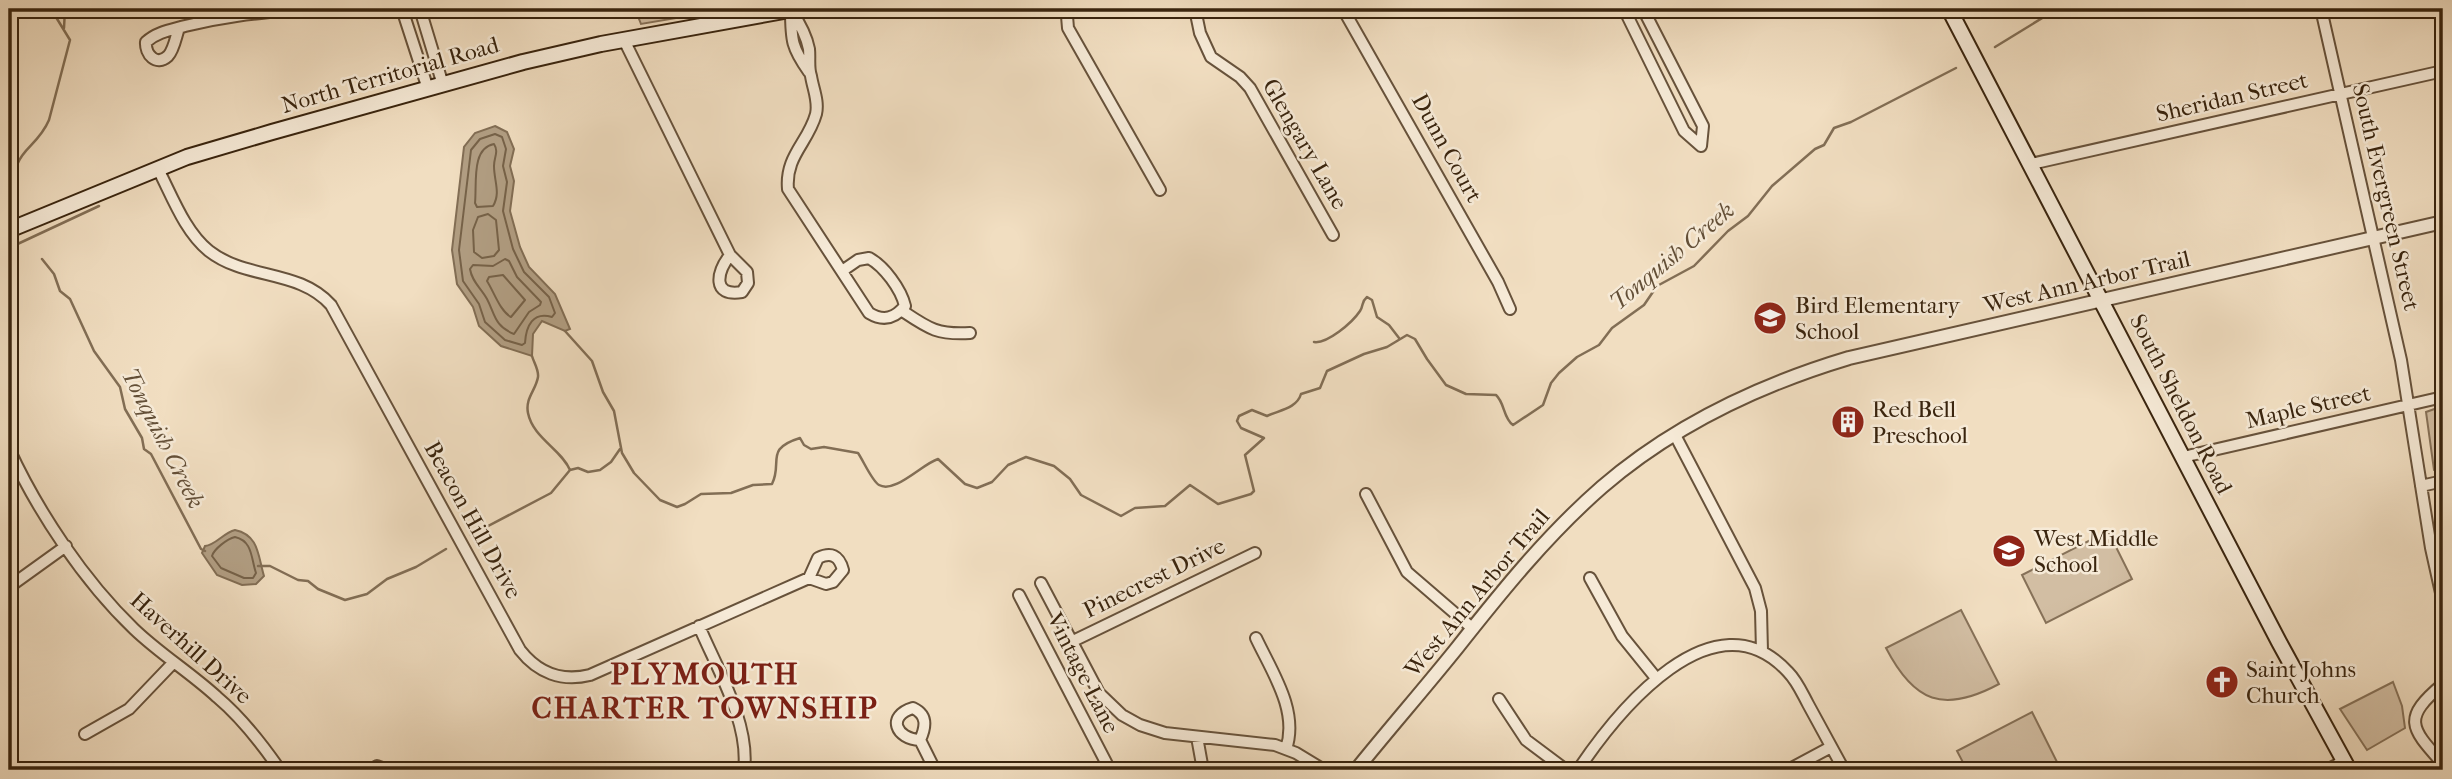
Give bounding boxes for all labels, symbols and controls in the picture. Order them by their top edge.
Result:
street label: North Territorial Road [278,31,502,119]
street label: Sheridan Street [2154,66,2310,128]
street label: Glengary Lane [1257,74,1353,214]
street label: South Evergreen Street [2347,81,2425,313]
street label: Dunn Court [1406,89,1488,207]
water label: Tonquish Creek [1604,196,1740,316]
street label: West Ann Arbor Trail [1980,245,2193,319]
place label: Bird Elementary School [1795,292,1961,345]
school or university icon: Bird Elementary School [1751,299,1789,337]
street label: South Sheldon Road [2124,310,2238,499]
water label: Tonquish Creek [116,363,210,513]
street label: Maple Street [2243,380,2373,434]
place label: Red Bell Preschool [1872,396,1968,449]
building icon: Red Bell Preschool [1829,403,1867,441]
street label: Beacon Hill Drive [419,437,527,603]
street label: West Ann Arbor Trail [1398,503,1556,683]
place label: West Middle School [2033,525,2158,578]
street label: Pinecrest Drive [1079,532,1229,624]
school or university icon: West Middle School [1990,532,2028,570]
street label: Haverhill Drive [125,586,257,710]
street label: Vintage Lane [1041,607,1125,738]
place label: Saint Johns Church [2246,656,2356,709]
district label: PLYMOUTH CHARTER TOWNSHIP [531,657,879,726]
church icon: Saint Johns Church [2203,663,2241,701]

